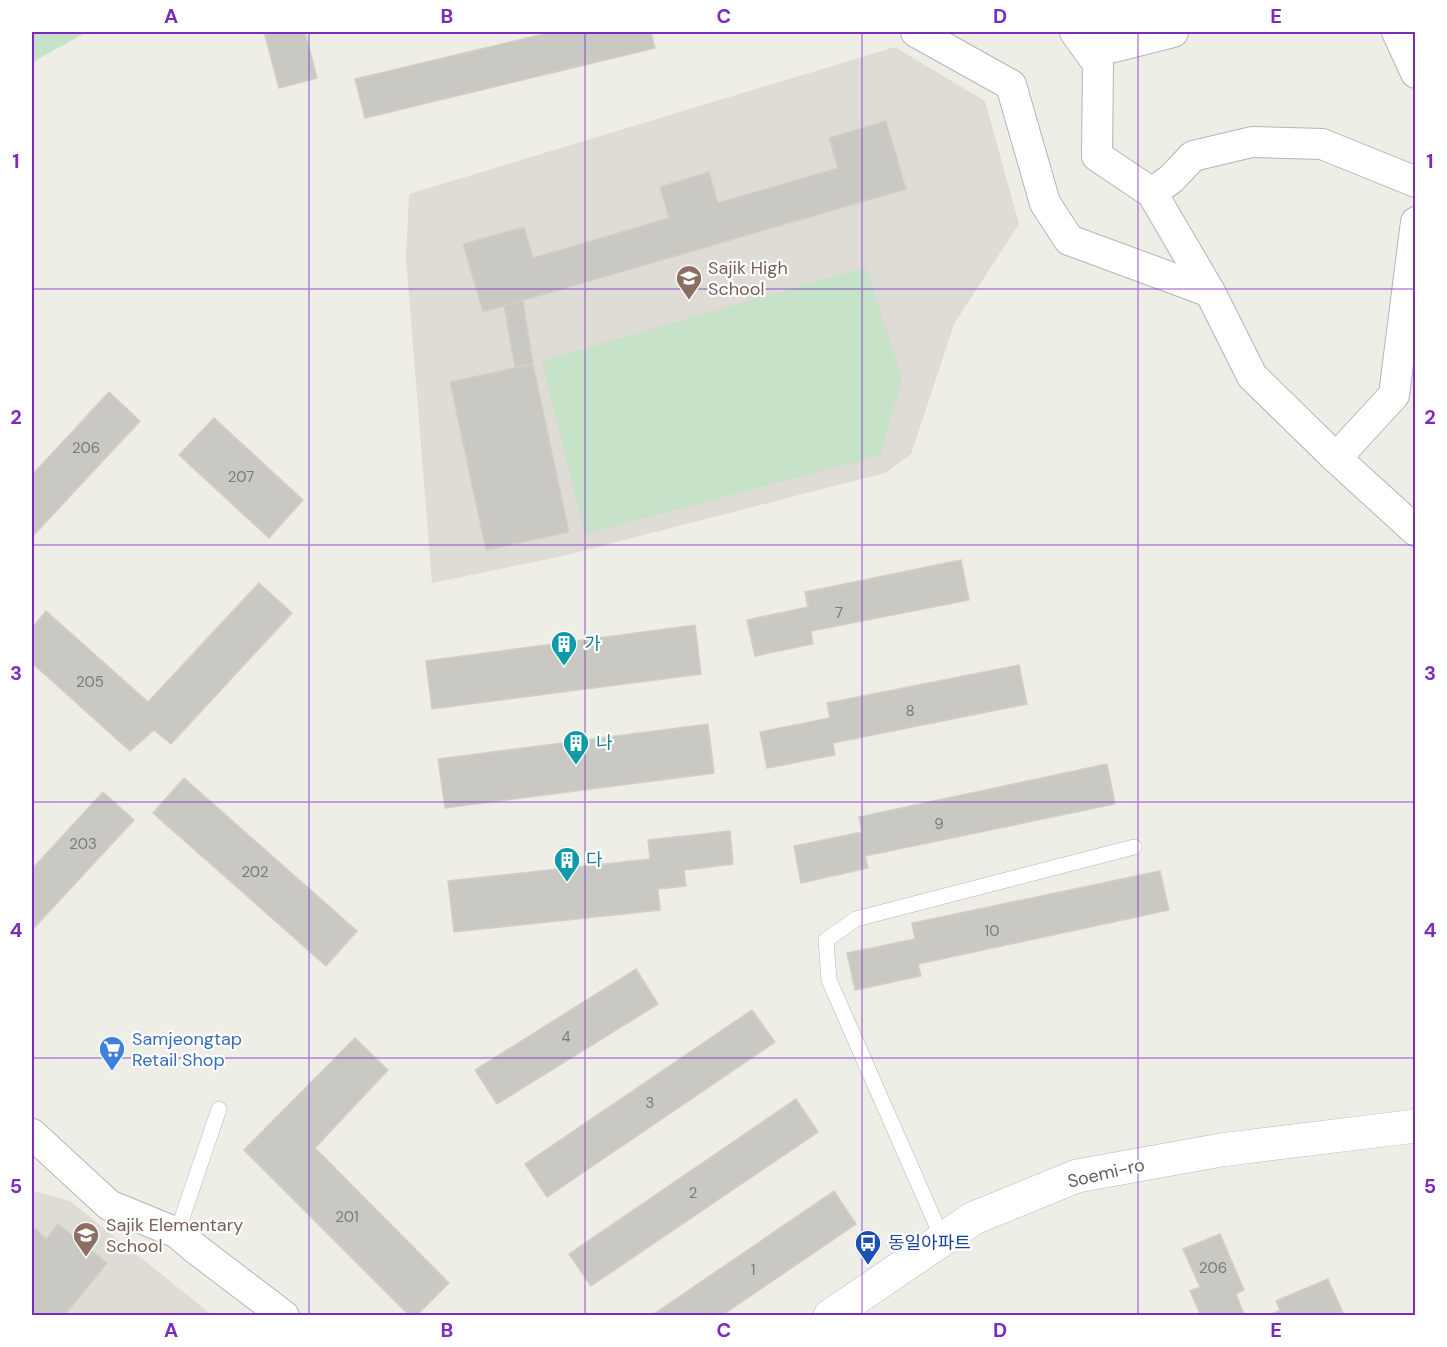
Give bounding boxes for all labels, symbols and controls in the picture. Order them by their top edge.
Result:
text: A [164,3,178,29]
text: B [441,3,453,29]
text: C [717,3,731,29]
text: D [993,3,1007,29]
text: E [1270,3,1282,29]
text: 1 [12,148,20,174]
text: 1 [1426,148,1434,174]
place label: Sajik High School [708,256,788,301]
school or university icon: Sajik High School [674,263,704,301]
text: 2 [10,404,22,430]
text: 2 [1424,404,1436,430]
house number: 206 [72,438,100,458]
house number: 207 [228,467,254,487]
house number: 7 [835,603,843,623]
building icon: 가 [549,629,579,667]
place label: 가 [584,632,601,656]
text: 3 [10,660,22,686]
text: 3 [1424,660,1436,686]
house number: 205 [76,672,104,692]
house number: 8 [905,701,915,721]
building icon: 나 [561,728,591,766]
place label: 나 [596,731,613,755]
house number: 9 [934,814,944,834]
house number: 203 [69,834,97,854]
building icon: 다 [552,845,582,883]
place label: 다 [586,848,603,872]
house number: 202 [241,862,269,882]
text: 4 [10,917,23,943]
text: 4 [1424,917,1437,943]
house number: 10 [985,921,999,941]
place label: Samjeongtap Retail Shop [132,1027,242,1072]
house number: 4 [561,1027,571,1047]
supermarket icon: Samjeongtap Retail Shop [97,1034,127,1072]
house number: 3 [646,1093,654,1113]
street label: Soemi-ro [1065,1152,1147,1194]
text: 5 [10,1173,22,1199]
text: 5 [1424,1173,1436,1199]
house number: 2 [689,1183,697,1203]
house number: 201 [335,1207,359,1227]
place label: Sajik Elementary School [106,1213,243,1258]
school or university icon: Sajik Elementary School [71,1220,101,1258]
bus stop icon: 동일아파트 [853,1228,883,1266]
place label: 동일아파트 [888,1231,971,1255]
house number: 206 [1199,1258,1227,1278]
house number: 1 [751,1260,755,1280]
text: A [164,1317,178,1343]
text: B [441,1317,453,1343]
text: C [717,1317,731,1343]
text: D [993,1317,1007,1343]
text: E [1270,1317,1282,1343]

